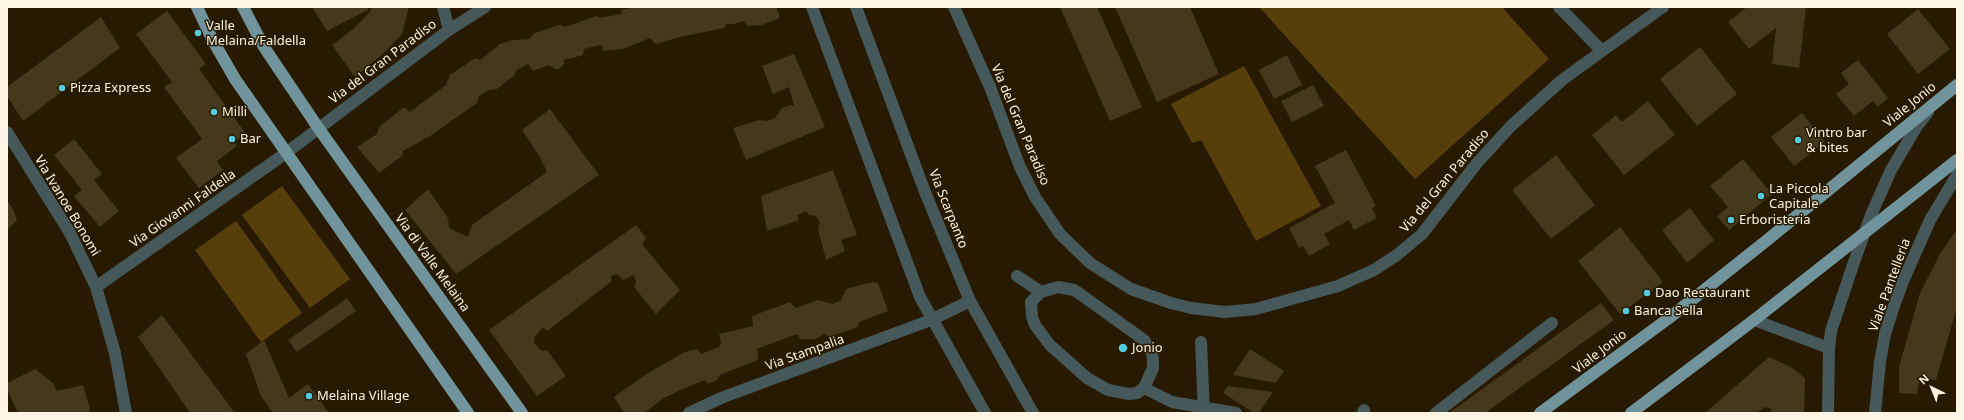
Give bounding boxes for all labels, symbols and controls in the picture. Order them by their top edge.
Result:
street label: Via del Gran Paradiso [326,17,440,107]
place label: Valle Melaina/Faldella [206,18,306,49]
marker: Valle Melaina/Faldella [193,28,203,38]
street label: Via del Gran Paradiso [987,62,1053,188]
street label: Viale Jonio [1881,79,1939,131]
place label: Pizza Express [70,80,151,96]
marker: Pizza Express [57,83,67,93]
place label: Milli [222,104,247,120]
marker: Milli [209,107,219,117]
place label: Vintro bar & bites [1806,125,1867,156]
street label: Via del Gran Paradiso [1397,126,1493,236]
place label: Bar [240,131,261,147]
marker: Bar [227,134,237,144]
marker: Vintro bar & bites [1793,135,1803,145]
street label: Via Ivanoe Bonomi [31,153,103,259]
street label: Via Giovanni Faldella [127,167,239,251]
street label: Via Scarpanto [925,167,971,251]
place label: La Piccola Capitale [1769,181,1829,212]
marker: La Piccola Capitale [1756,191,1766,201]
street label: Via di Valle Melaina [391,211,473,315]
place label: Erboristeria [1739,212,1810,228]
marker: Erboristeria [1726,215,1736,225]
street label: Viale Pantelleria [1866,236,1914,334]
place label: Dao Restaurant [1655,285,1750,301]
marker: Dao Restaurant [1642,288,1652,298]
place label: Banca Sella [1634,303,1703,319]
marker: Banca Sella [1621,306,1631,316]
street label: Viale Jonio [1570,327,1630,377]
street label: Via Stampalia [764,332,846,374]
place label: Jonio [1132,340,1163,356]
marker: Jonio [1117,342,1129,354]
north arrow [1912,368,1952,408]
text: N [1915,370,1932,387]
place label: Melaina Village [317,388,409,404]
marker: Melaina Village [304,391,314,401]

